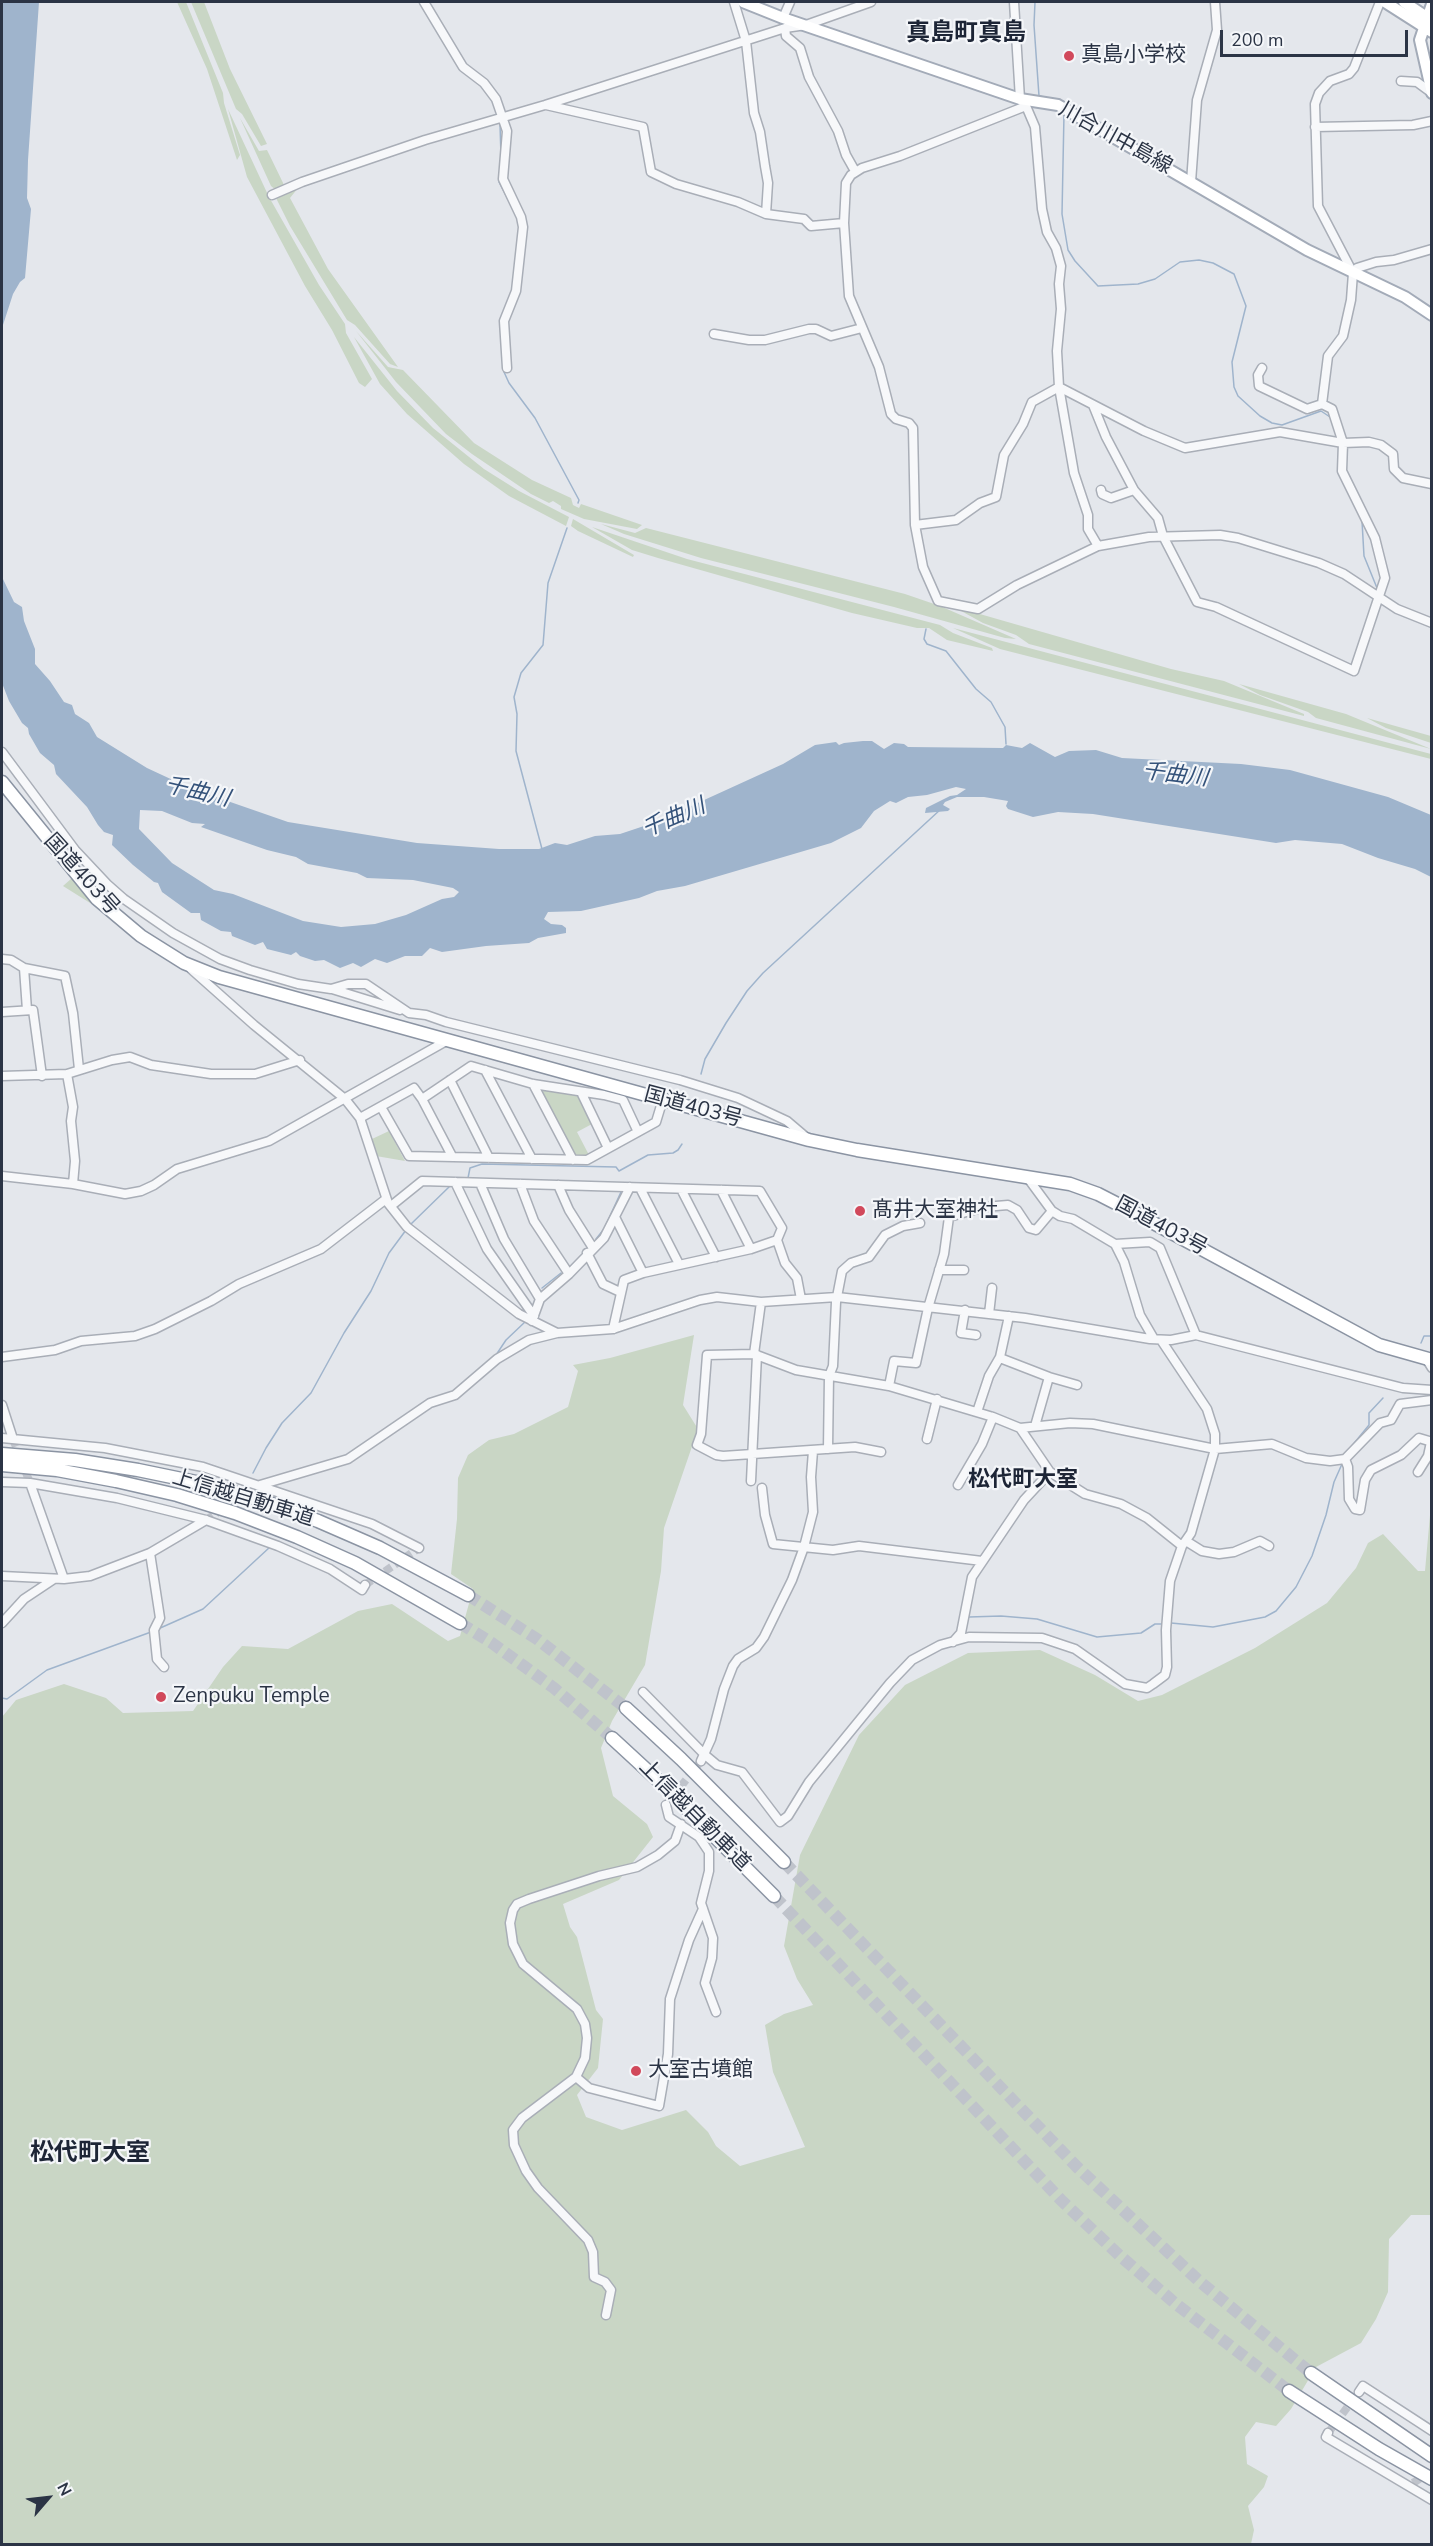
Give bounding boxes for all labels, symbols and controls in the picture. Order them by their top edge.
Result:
scale bar [1223,18,1410,56]
district label: 真島町真島 [906,20,1026,48]
text: 200 m [1231,28,1283,52]
place label: 真島小学校 [1081,43,1186,69]
marker: 真島小学校 [1062,49,1076,63]
street label: 川合川中島線 [1054,97,1176,181]
water label: 千曲川 [1141,759,1209,793]
water label: 千曲川 [162,773,232,813]
water label: 千曲川 [638,794,710,844]
street label: 国道403号 [38,829,124,921]
street label: 国道403号 [641,1083,745,1133]
street label: 国道403号 [1111,1192,1211,1262]
place label: 髙井大室神社 [872,1198,998,1224]
marker: 髙井大室神社 [853,1204,867,1218]
street label: 上信越自動車道 [169,1465,317,1533]
district label: 松代町大室 [968,1468,1078,1494]
place label: Zenpuku Temple [173,1684,330,1710]
marker: Zenpuku Temple [154,1690,168,1704]
street label: 上信越自動車道 [633,1755,755,1877]
place label: 大室古墳館 [648,2058,753,2084]
marker: 大室古墳館 [629,2064,643,2078]
district label: 松代町大室 [30,2140,150,2168]
north arrow [18,2468,78,2528]
text: N [51,2479,76,2500]

